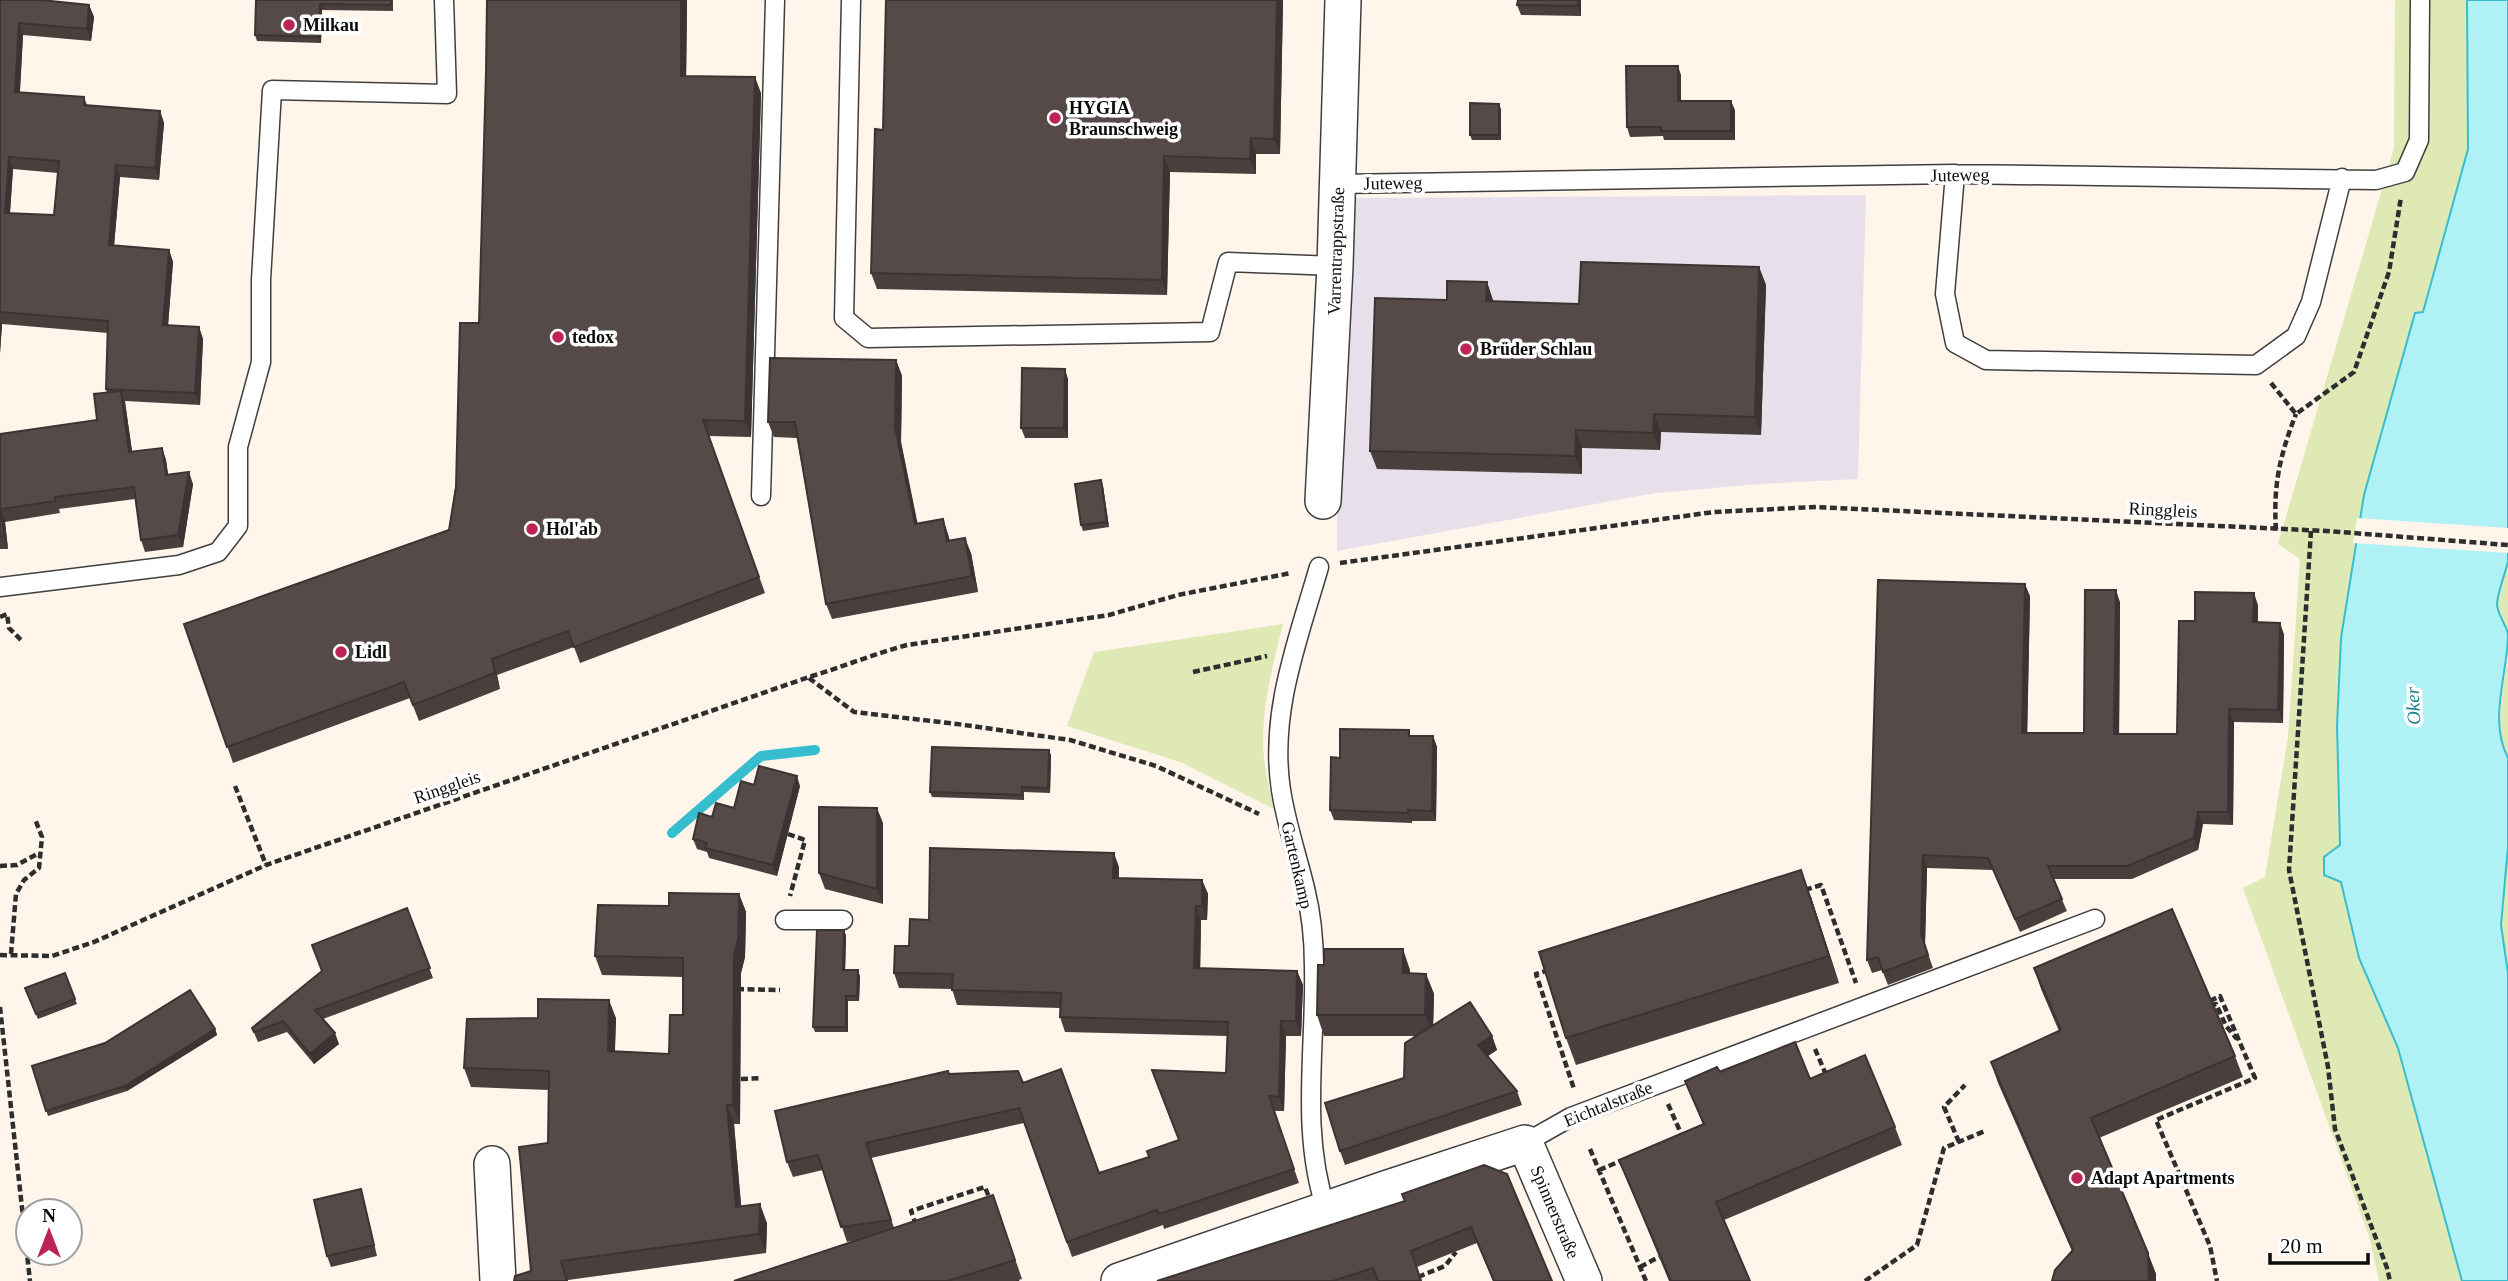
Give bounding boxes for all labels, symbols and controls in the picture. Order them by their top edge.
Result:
place label: Milkau [303,15,359,35]
marker: Milkau [281,17,297,33]
place label: HYGIA Braunschweig [1069,98,1178,139]
marker: HYGIA Braunschweig [1047,110,1063,126]
street label: Juteweg [1930,164,1990,186]
street label: Juteweg [1363,172,1423,194]
street label: Varrentrappstraße [1324,187,1348,315]
place label: tedox [572,327,614,347]
marker: tedox [550,329,566,345]
place label: Brüder Schlau [1480,339,1592,359]
marker: Brüder Schlau [1458,341,1474,357]
street label: Ringgleis [2128,498,2198,522]
place label: Hol'ab [546,519,598,539]
marker: Hol'ab [524,521,540,537]
place label: Lidl [355,642,387,662]
marker: Lidl [333,644,349,660]
water label: Oker [2401,686,2424,726]
street label: Ringgleis [411,766,483,808]
street label: Gartenkamp [1277,819,1317,911]
street label: Eichtalstraße [1561,1077,1655,1131]
street label: Spinnerstraße [1526,1163,1584,1261]
place label: Adapt Apartments [2091,1168,2235,1188]
marker: Adapt Apartments [2069,1170,2085,1186]
north arrow [14,1197,84,1267]
text: N [42,1205,56,1226]
scale bar [2270,1222,2368,1266]
text: 20 m [2280,1234,2323,1258]

